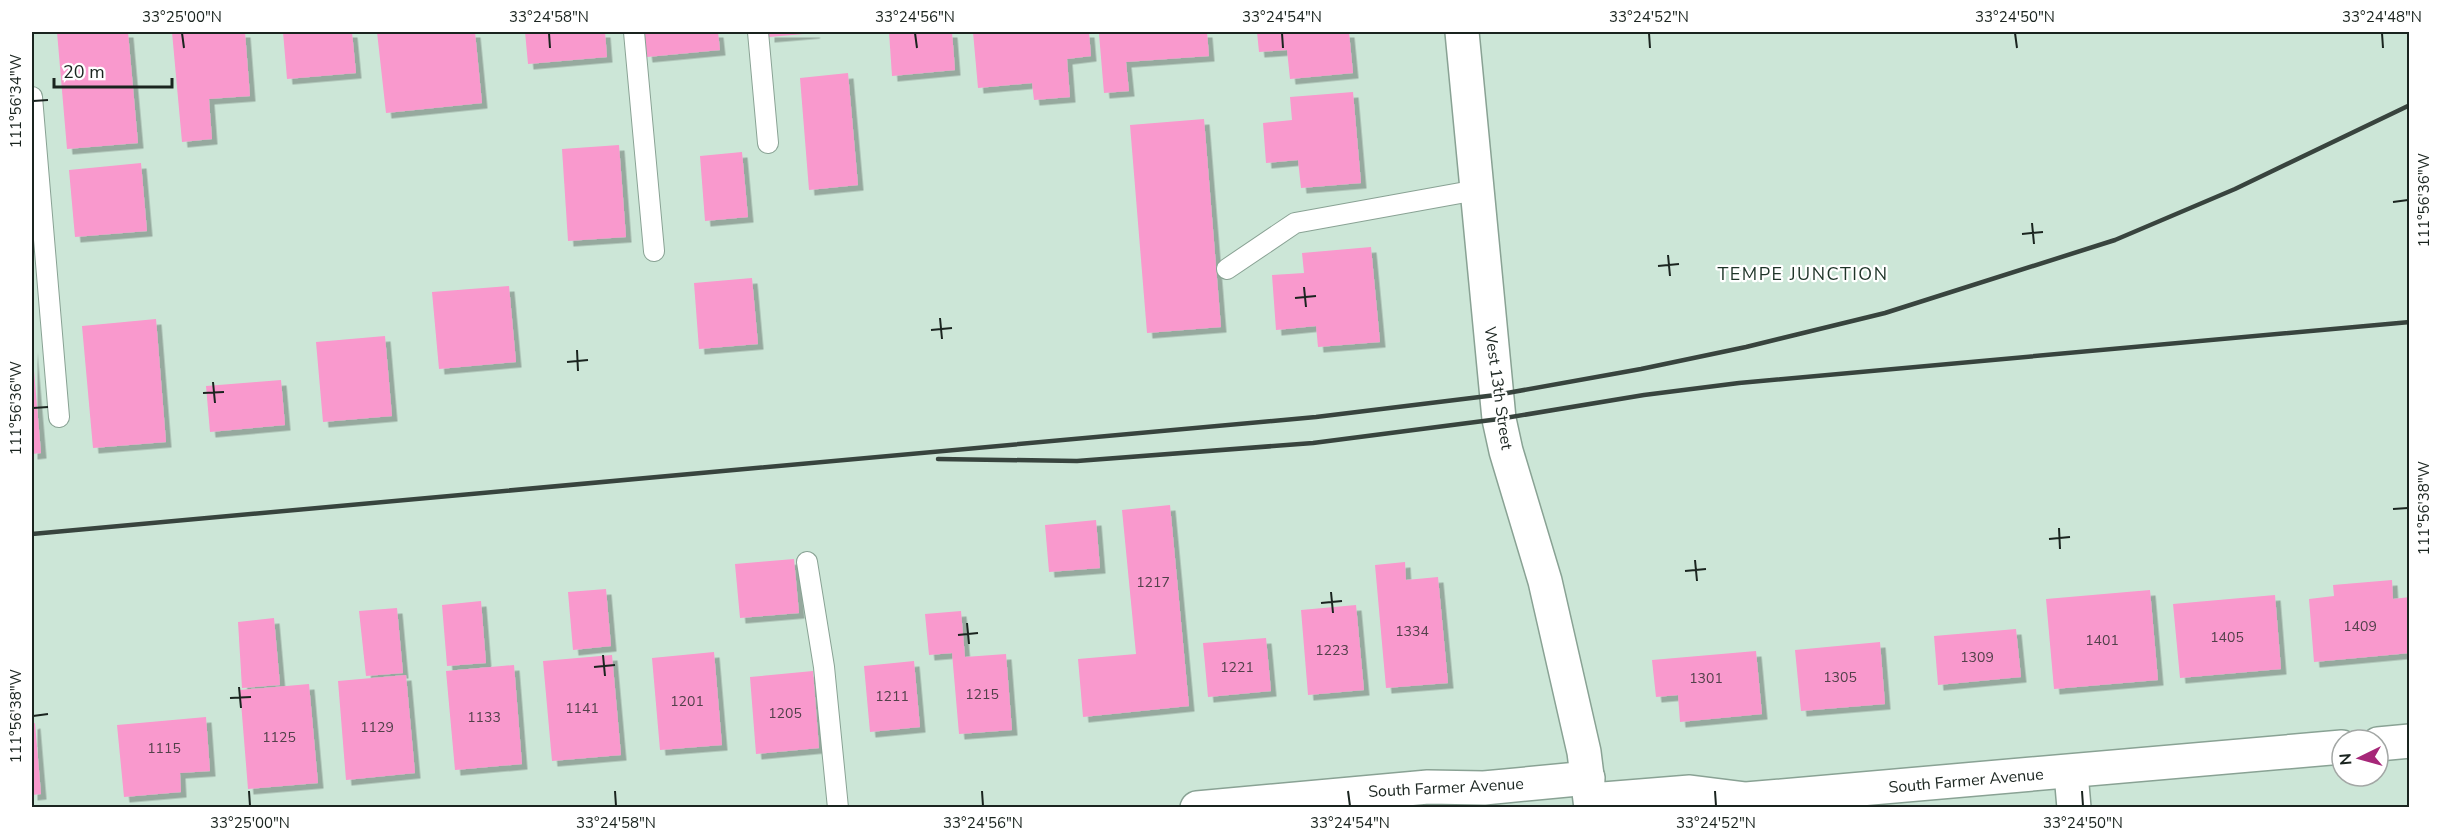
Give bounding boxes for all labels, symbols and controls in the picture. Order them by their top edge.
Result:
text: 33°25'00"N [142,7,222,27]
text: 33°24'58"N [509,7,589,27]
text: 33°24'56"N [875,7,955,27]
text: 33°24'54"N [1242,7,1322,27]
text: 33°24'52"N [1609,7,1689,27]
text: 33°24'50"N [1975,7,2055,27]
text: 33°24'48"N [2342,7,2422,27]
scale bar [54,51,172,89]
text: 111°56'34"W [6,53,26,148]
text: 20 m [63,60,105,84]
text: 111°56'36"W [2414,152,2434,247]
district label: TEMPE JUNCTION [1718,262,1889,286]
street label: West 13th Street [1478,325,1518,451]
text: 111°56'36"W [6,360,26,455]
text: 111°56'38"W [2414,460,2434,555]
house number: 1217 [1136,573,1170,592]
house number: 1409 [2343,617,2377,636]
house number: 1334 [1395,622,1429,641]
house number: 1405 [2210,628,2244,647]
house number: 1401 [2085,631,2119,650]
house number: 1223 [1315,641,1349,660]
house number: 1309 [1960,648,1994,667]
house number: 1221 [1220,658,1254,677]
text: 111°56'38"W [6,668,26,763]
house number: 1305 [1823,668,1857,687]
house number: 1301 [1689,669,1723,688]
house number: 1215 [965,685,999,704]
house number: 1211 [875,687,909,706]
house number: 1201 [670,692,704,711]
house number: 1141 [565,699,599,718]
house number: 1205 [768,704,802,723]
house number: 1133 [467,708,501,727]
house number: 1129 [360,718,394,737]
house number: 1125 [262,728,296,747]
north arrow [2330,728,2390,788]
house number: 1115 [147,739,181,758]
text: N [2335,752,2358,766]
street label: South Farmer Avenue [1888,763,2044,799]
street label: South Farmer Avenue [1368,773,1524,803]
text: 33°25'00"N [210,813,290,833]
text: 33°24'58"N [576,813,656,833]
text: 33°24'56"N [943,813,1023,833]
text: 33°24'54"N [1310,813,1390,833]
text: 33°24'52"N [1676,813,1756,833]
text: 33°24'50"N [2043,813,2123,833]

